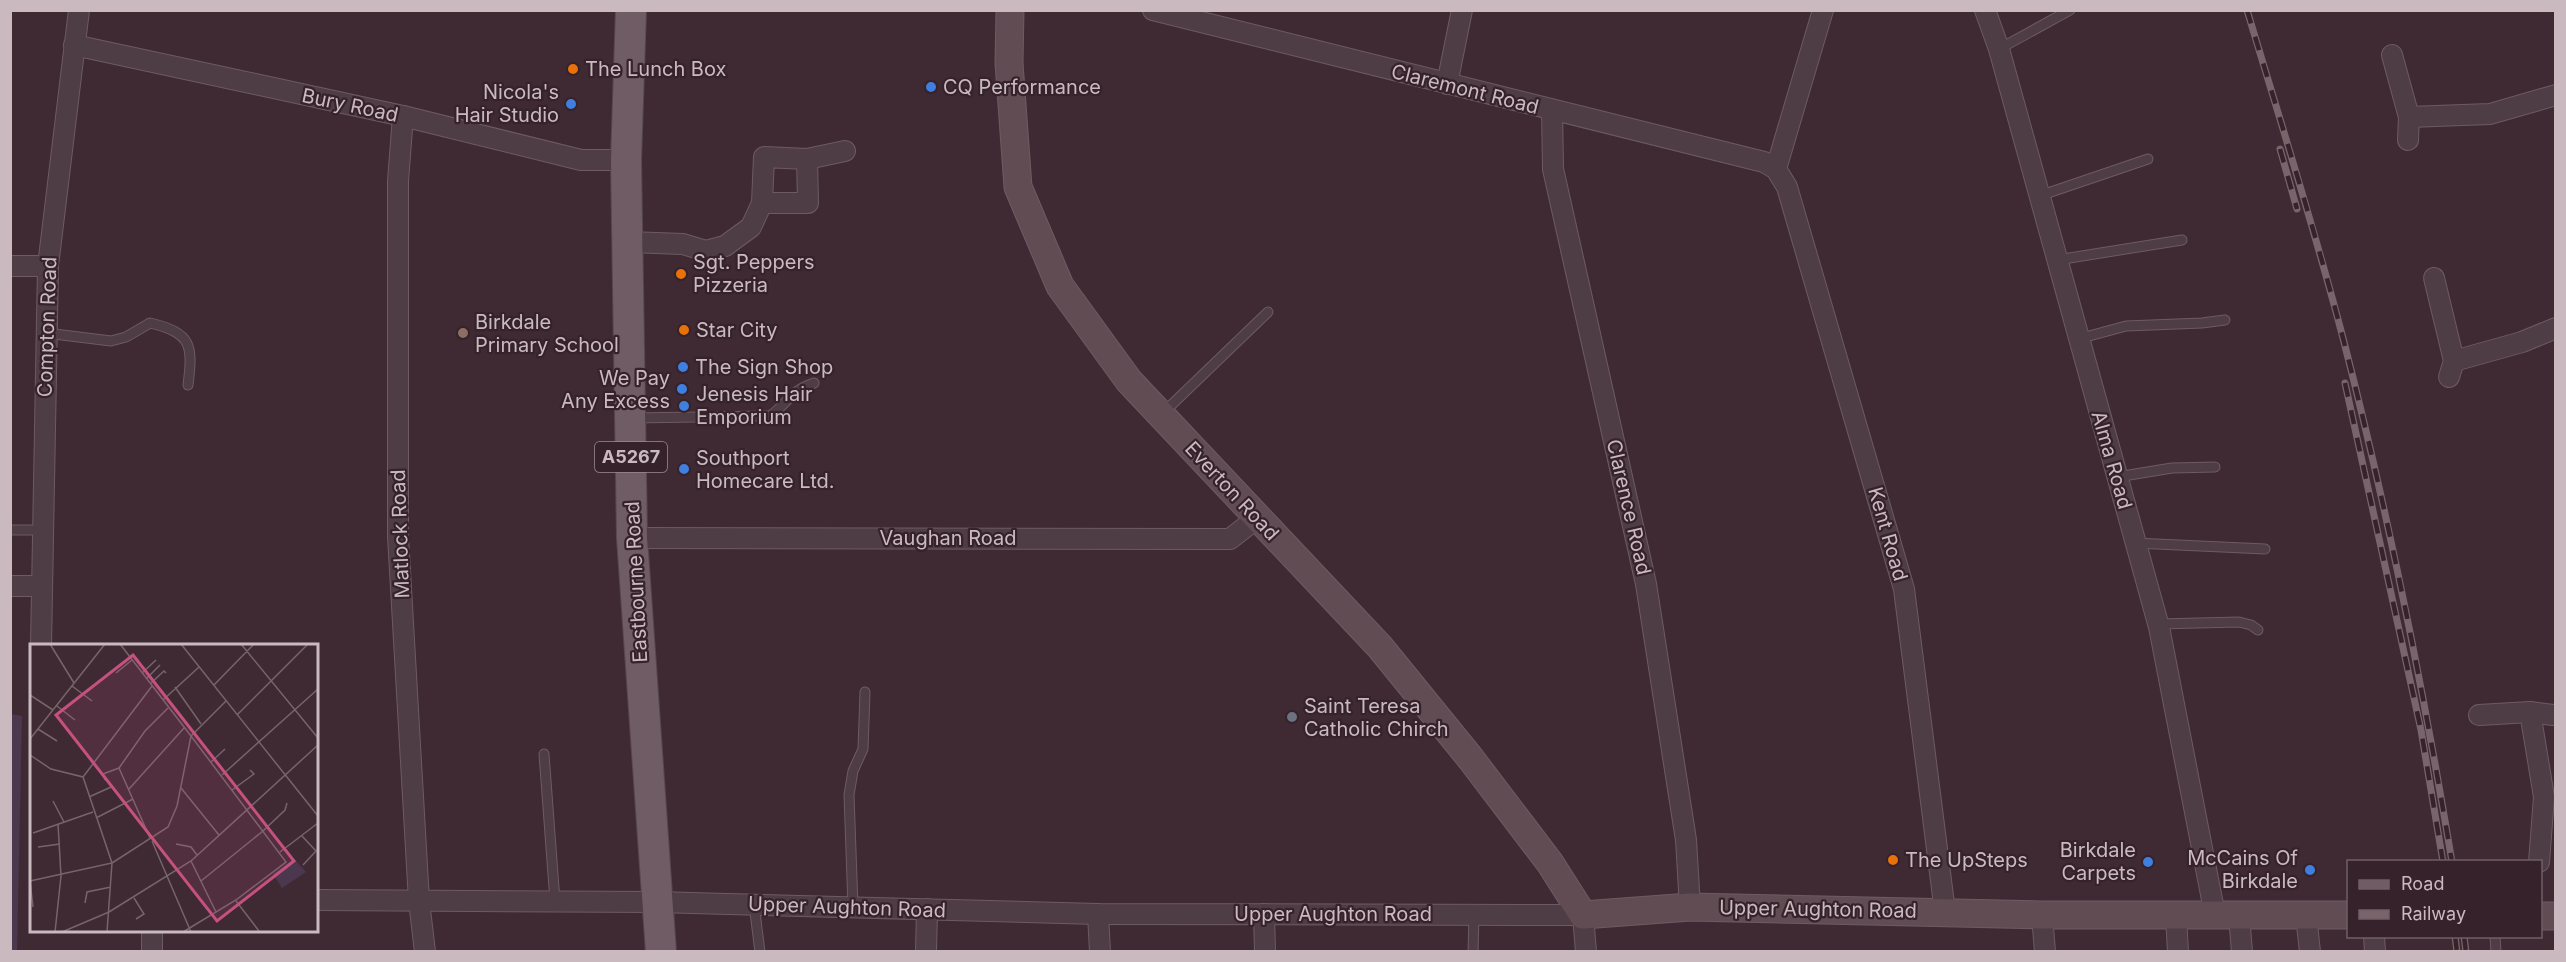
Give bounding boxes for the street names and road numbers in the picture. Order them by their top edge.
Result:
street label: Claremont Road [1389,59,1541,119]
street label: Bury Road [300,83,400,127]
street label: Compton Road [33,256,61,398]
street label: Alma Road [2087,408,2137,512]
street label: Everton Road [1180,437,1284,545]
street label: Clarence Road [1602,437,1656,577]
road number: A5267 [595,442,667,472]
street label: Matlock Road [386,469,414,599]
street label: Kent Road [1863,484,1913,584]
street label: Eastbourne Road [620,501,652,663]
street label: Vaughan Road [880,526,1016,550]
street label: Upper Aughton Road [748,892,946,922]
street label: Upper Aughton Road [1719,895,1917,923]
street label: Upper Aughton Road [1234,902,1432,926]

